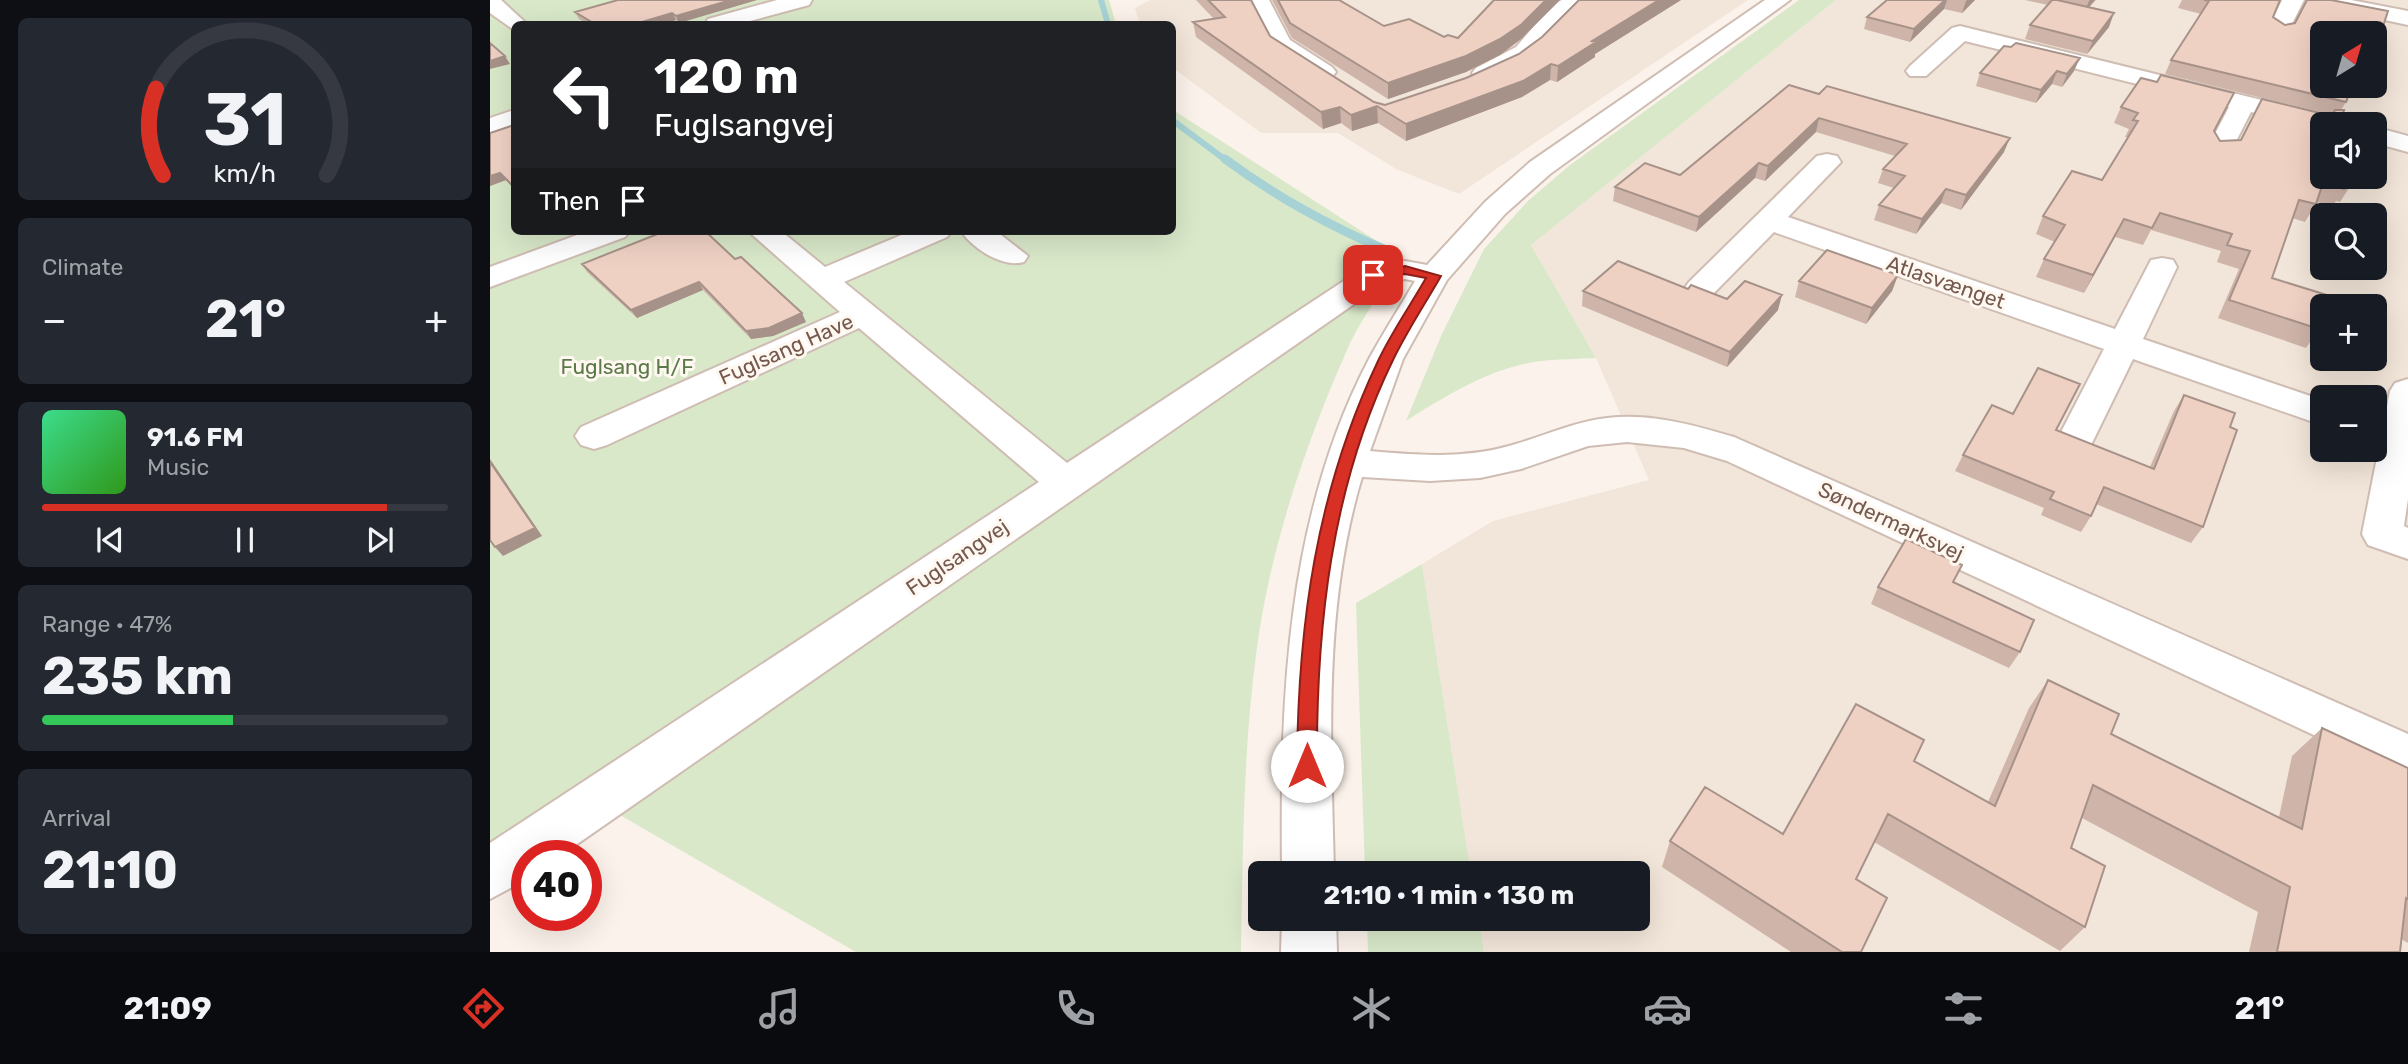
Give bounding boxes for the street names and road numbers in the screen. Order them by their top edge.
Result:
street label: Atlasvænget [1883,250,2009,314]
street label: Fuglsang Have [715,308,857,390]
street label: Søndermarksvej [1814,476,1968,566]
street label: Fuglsangvej [901,514,1013,600]

